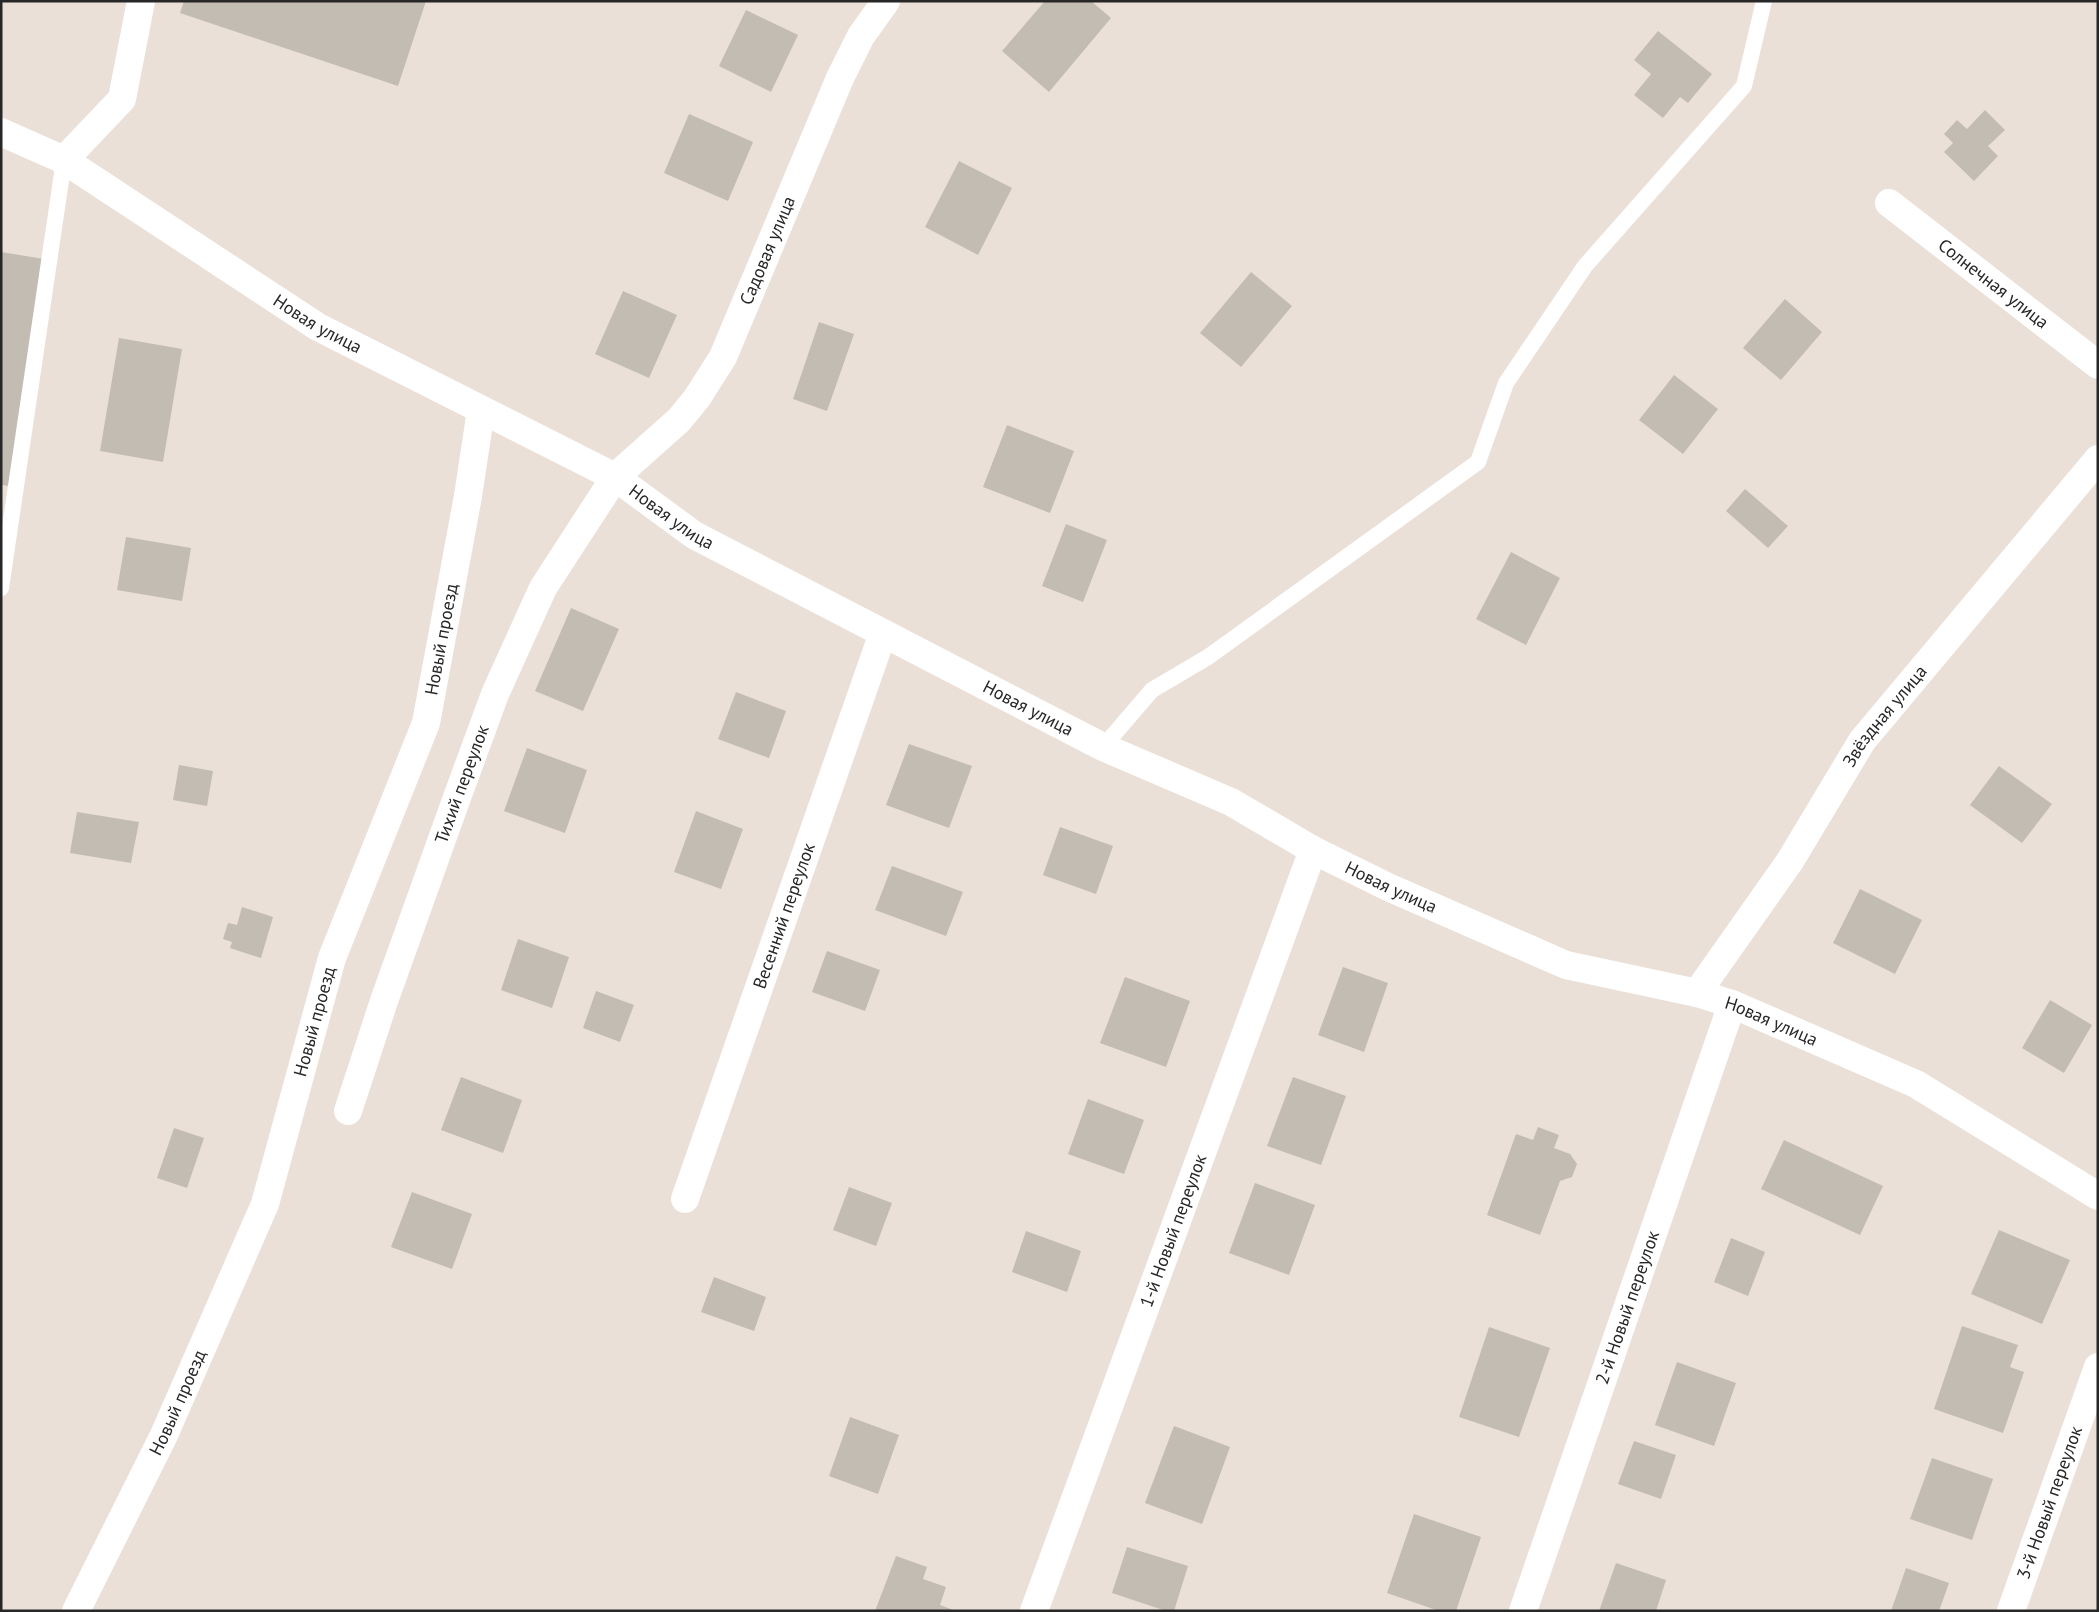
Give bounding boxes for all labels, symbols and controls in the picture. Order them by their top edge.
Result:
street label: Садовая улица [734,193,800,308]
street label: Солнечная улица [1934,233,2054,334]
street label: Новая улица [269,289,366,358]
street label: Новая улица [625,479,718,554]
street label: Новый проезд [419,581,463,697]
street label: Звёздная улица [1837,660,1932,771]
street label: Новая улица [979,675,1078,741]
street label: Тихий переулок [429,721,494,847]
street label: Весенний переулок [747,839,820,992]
street label: Новая улица [1341,856,1441,918]
street label: Новый проезд [288,964,340,1079]
street label: Новая улица [1722,991,1821,1051]
street label: 1-й Новый переулок [1134,1151,1212,1310]
street label: 2-й Новый переулок [1590,1227,1664,1387]
street label: Новый проезд [144,1346,211,1459]
street label: 3-й Новый переулок [2011,1422,2087,1582]

